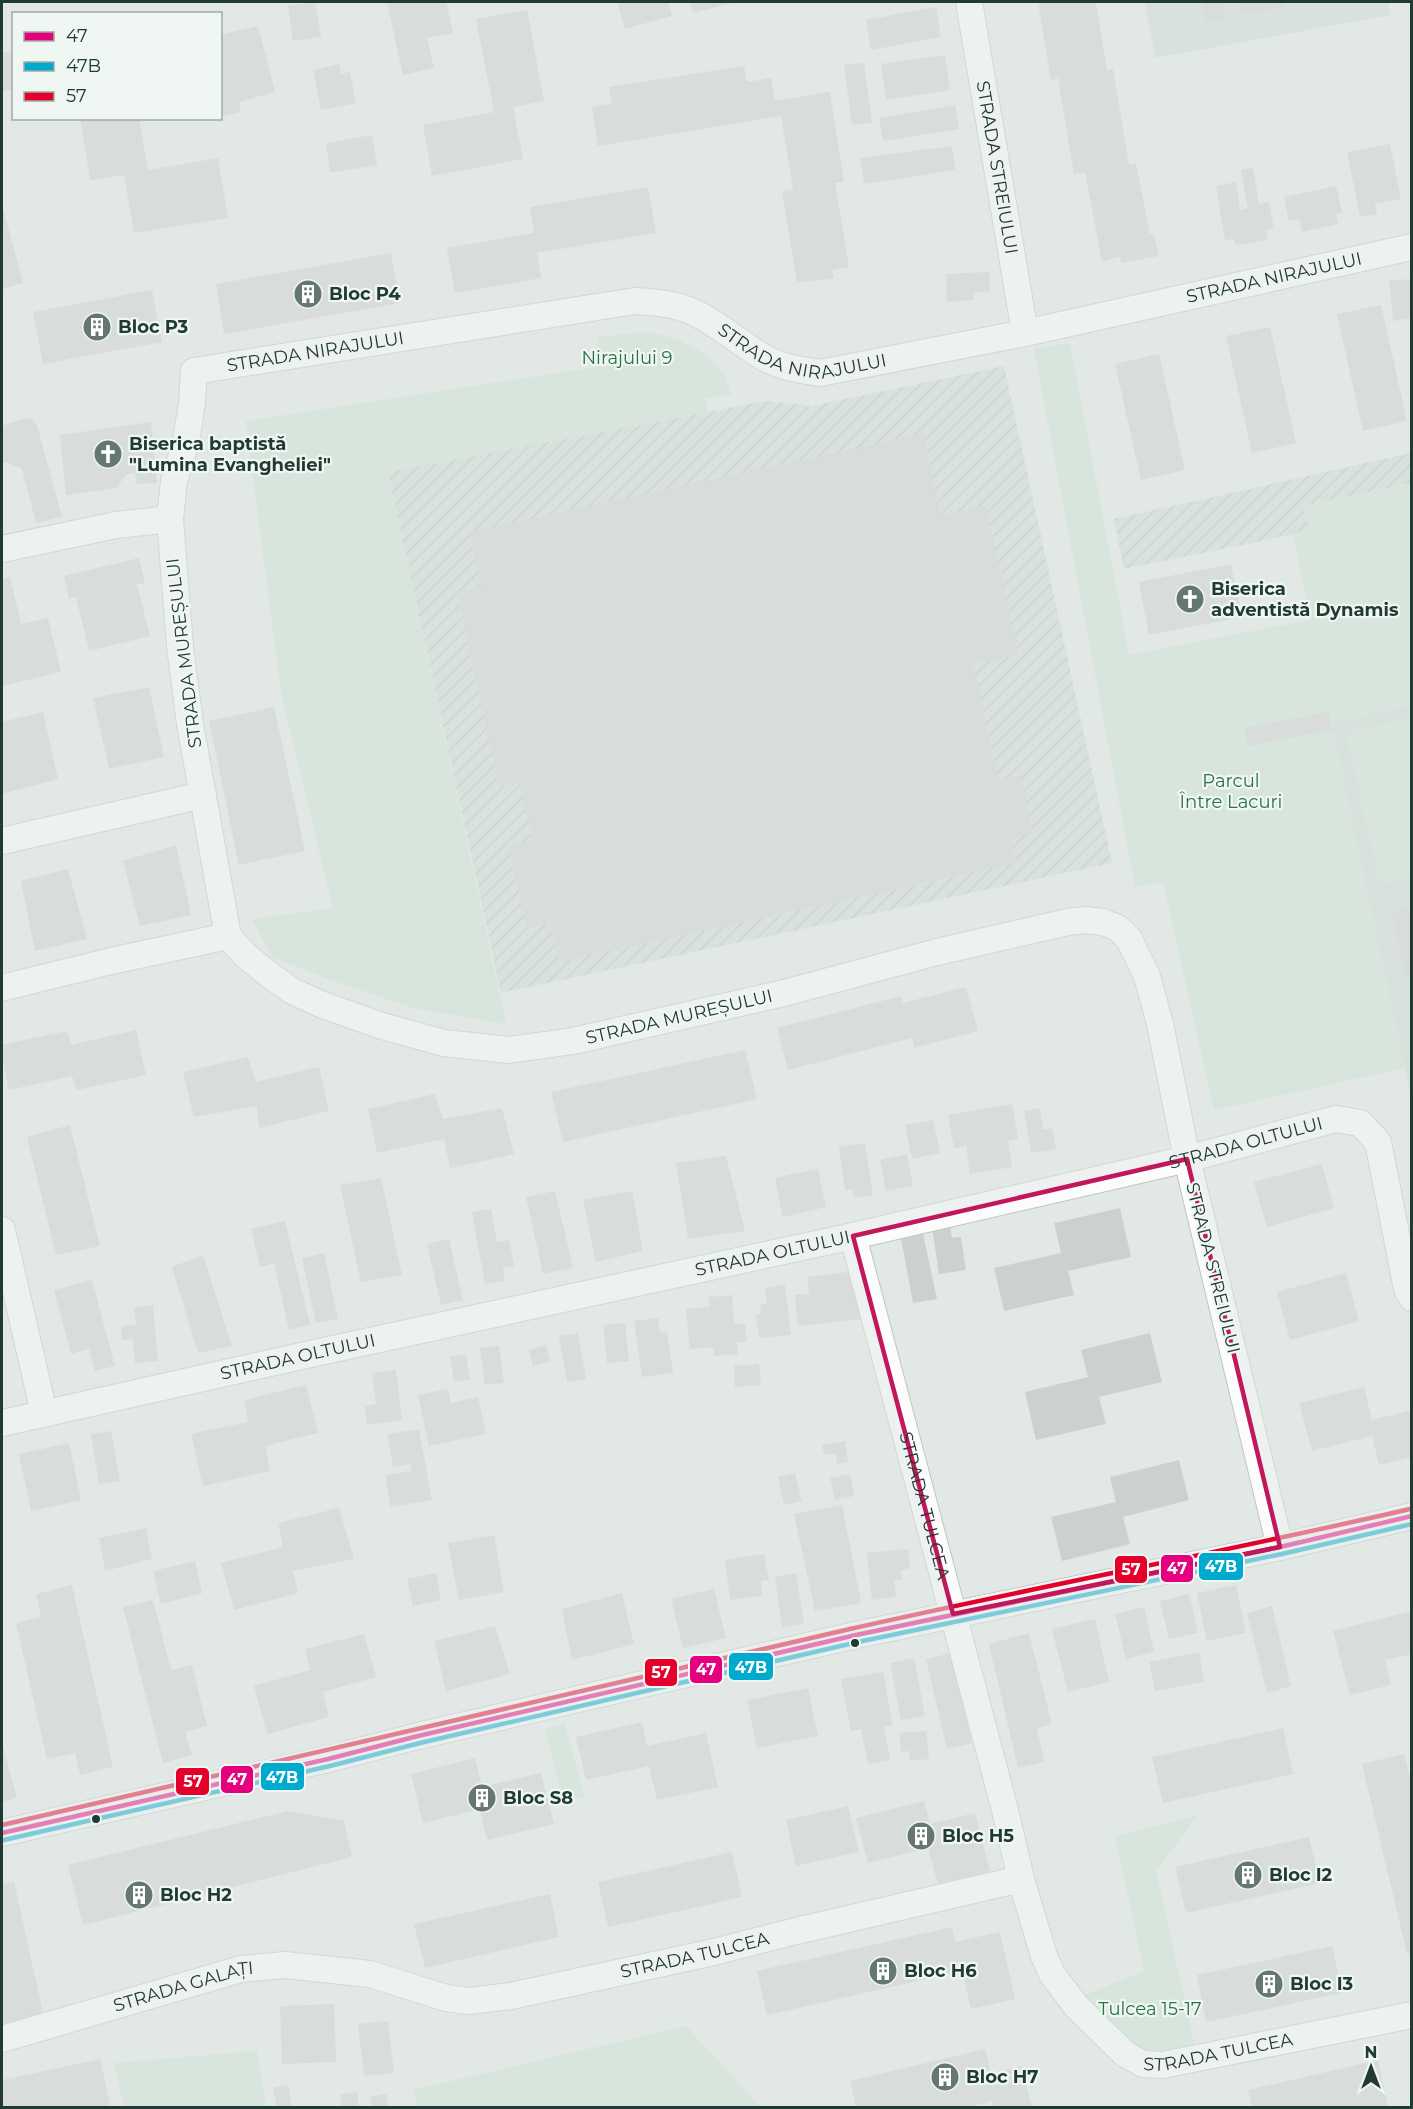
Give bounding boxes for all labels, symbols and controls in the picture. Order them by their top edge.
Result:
legend [12,12,222,120]
text: 47 [66,25,88,47]
text: 47B [66,55,101,77]
street label: STRADA STREIULUI [972,79,1023,256]
text: 57 [66,85,87,107]
street label: STRADA NIRAJULUI [1184,248,1364,308]
building icon: Bloc P4 [292,278,324,310]
place label: Bloc P4 [329,283,401,305]
building icon: Bloc P3 [81,311,113,343]
place label: Bloc P3 [118,316,189,338]
street label: STRADA NIRAJULUI [714,319,888,384]
street label: STRADA NIRAJULUI [225,327,405,377]
park label: Nirajului 9 [581,347,673,369]
place label: Biserica baptistă "Lumina Evangheliei" [129,433,331,476]
church icon: Biserica baptistă "Lumina Evangheliei" [92,438,124,470]
street label: STRADA MUREȘULUI [161,557,208,749]
place label: Biserica adventistă Dynamis [1211,578,1399,621]
church icon: Biserica adventistă Dynamis [1174,583,1206,615]
park label: Parcul Între Lacuri [1179,770,1282,813]
street label: STRADA MUREȘULUI [583,985,775,1050]
street label: STRADA OLTULUI [1167,1112,1325,1174]
street label: STRADA STREIULUI [1181,1180,1245,1356]
street label: STRADA OLTULUI [693,1226,852,1281]
street label: STRADA OLTULUI [218,1329,377,1385]
street label: STRADA TULCEA [894,1429,955,1582]
line badge: 47B [1198,1552,1244,1581]
line badge: 47 [1160,1554,1194,1583]
line badge: 57 [1114,1555,1148,1584]
text: 47B [1205,1557,1237,1576]
text: 47 [1167,1559,1187,1578]
text: 57 [1121,1560,1141,1579]
unlabelled marker [849,1637,861,1649]
line badge: 47B [728,1652,774,1681]
line badge: 47 [689,1655,723,1684]
line badge: 57 [644,1658,678,1687]
text: 47B [735,1658,767,1677]
text: 47 [696,1660,716,1679]
text: 57 [651,1663,671,1682]
line badge: 47B [260,1762,305,1791]
line badge: 47 [220,1765,254,1794]
line badge: 57 [175,1767,210,1796]
text: 47B [266,1768,298,1787]
text: 47 [227,1770,247,1789]
text: 57 [183,1772,203,1791]
building icon: Bloc S8 [466,1782,498,1814]
place label: Bloc S8 [503,1787,573,1809]
unlabelled marker [90,1813,102,1825]
building icon: Bloc H5 [905,1820,937,1852]
place label: Bloc H5 [942,1825,1014,1847]
building icon: Bloc I2 [1232,1859,1264,1891]
place label: Bloc I2 [1269,1864,1333,1886]
building icon: Bloc H2 [123,1879,155,1911]
place label: Bloc H2 [160,1884,232,1906]
street label: STRADA TULCEA [618,1927,771,1983]
building icon: Bloc H6 [867,1955,899,1987]
street label: STRADA GALAȚI [111,1957,254,2017]
place label: Bloc H6 [904,1960,977,1982]
building icon: Bloc I3 [1253,1968,1285,2000]
place label: Bloc I3 [1290,1973,1354,1995]
park label: Tulcea 15-17 [1098,1998,1202,2020]
street label: STRADA TULCEA [1143,2028,1295,2076]
north arrow [1341,2037,1401,2097]
text: N [1365,2043,1377,2062]
building icon: Bloc H7 [929,2061,961,2093]
place label: Bloc H7 [966,2066,1038,2088]

